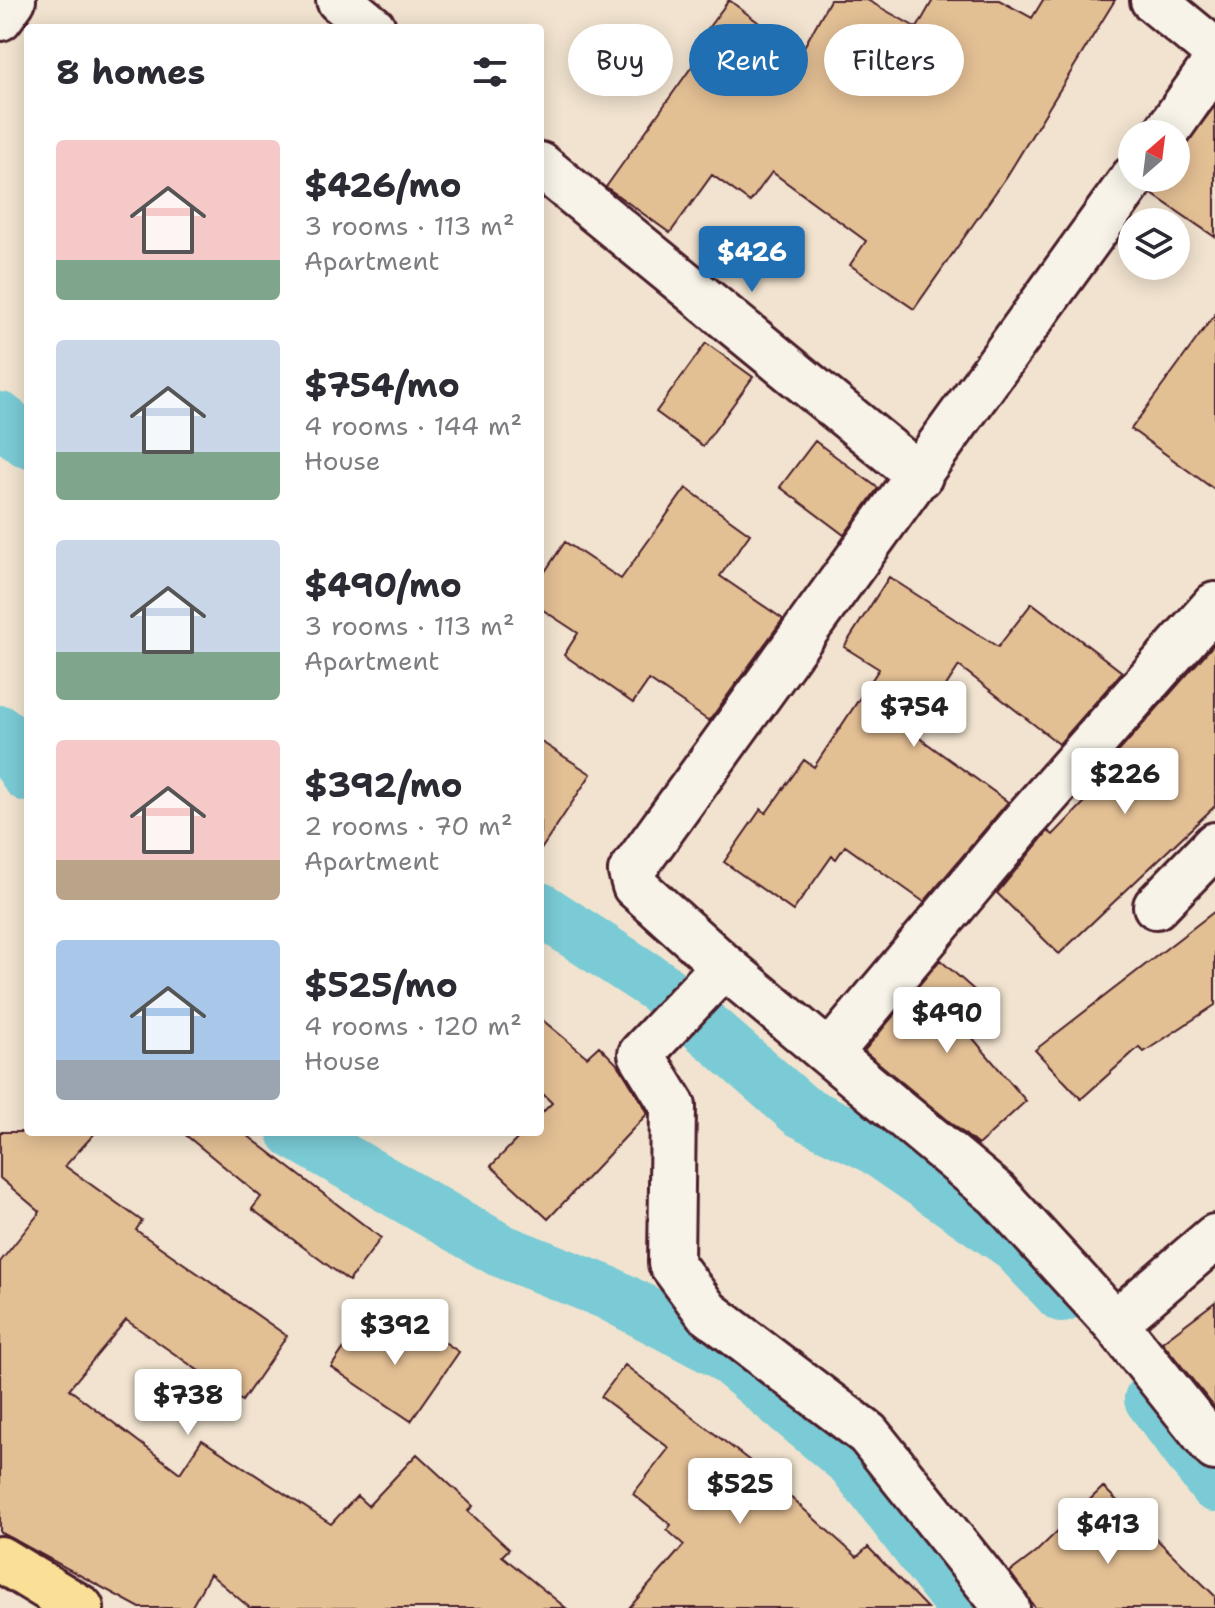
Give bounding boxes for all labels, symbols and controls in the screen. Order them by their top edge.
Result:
chip: Buy [568,24,673,96]
chip: Rent [689,24,808,96]
chip: Filters [824,24,964,96]
text: 8 homes [56,49,205,95]
icon: filters [468,50,512,94]
north arrow [1118,120,1190,192]
map controls [1118,120,1190,280]
text: $426/mo [304,162,462,208]
icon: home [120,172,216,268]
text: 3 rooms · 113 m² [304,208,515,243]
button: layers [1118,208,1190,280]
pin: $426 [705,226,799,294]
text: $426 [717,234,787,269]
text: Apartment [304,243,440,278]
text: $754/mo [304,362,460,408]
icon: home [120,372,216,468]
text: 4 rooms · 144 m² [304,408,522,443]
text: House [304,443,380,478]
text: $490/mo [304,562,462,608]
icon: home [120,572,216,668]
text: 3 rooms · 113 m² [304,608,515,643]
text: Apartment [304,643,440,678]
pin: $754 [867,681,961,749]
text: $754 [879,689,949,724]
pin: $226 [1078,748,1172,816]
text: $226 [1089,756,1161,791]
text: $392/mo [304,762,463,808]
icon: home [120,772,216,868]
text: 2 rooms · 70 m² [304,808,513,843]
text: Apartment [304,843,440,878]
text: $525/mo [304,962,458,1008]
icon: home [120,972,216,1068]
pin: $490 [900,987,994,1055]
text: $490 [911,995,983,1030]
text: 4 rooms · 120 m² [304,1008,522,1043]
text: House [304,1043,380,1078]
pin: $392 [348,1299,442,1367]
text: $392 [359,1307,431,1342]
pin: $738 [141,1369,235,1437]
text: $738 [153,1377,223,1412]
pin: $525 [693,1458,787,1526]
text: $525 [706,1466,774,1501]
pin: $413 [1061,1498,1155,1566]
text: $413 [1076,1506,1140,1541]

